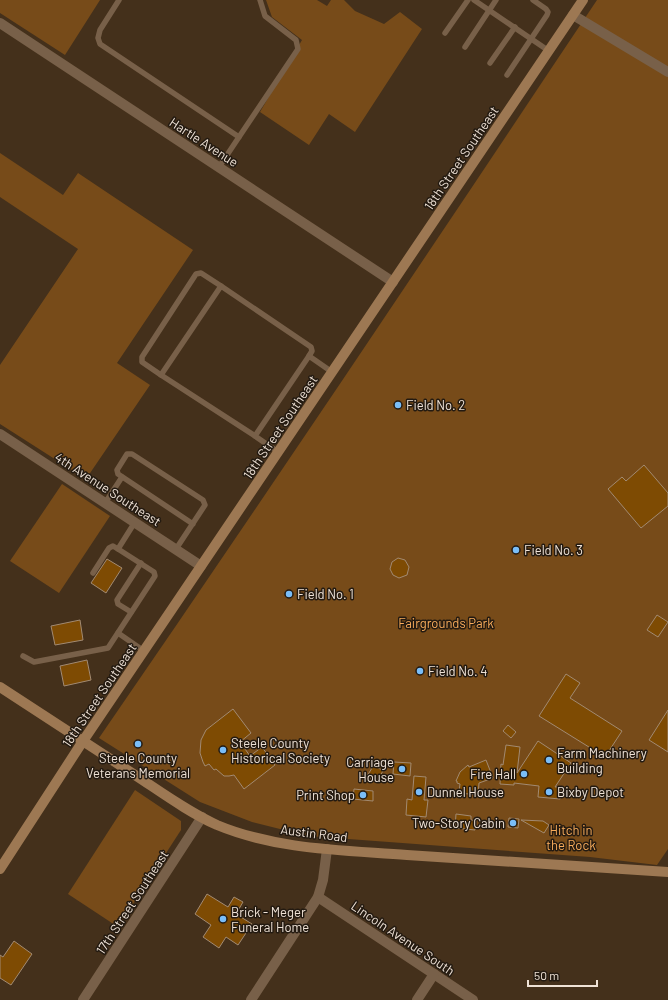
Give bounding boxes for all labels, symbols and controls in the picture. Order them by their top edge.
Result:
street label: 18th Street Southeast [420,103,502,213]
street label: Hartle Avenue [167,114,241,170]
street label: 18th Street Southeast [239,372,321,482]
place label: Field No. 2 [406,397,465,413]
marker: Field No. 2 [393,400,403,410]
street label: 4th Avenue Southeast [52,449,164,529]
place label: Field No. 3 [524,542,583,558]
marker: Field No. 3 [511,545,521,555]
place label: Field No. 1 [297,586,354,602]
marker: Field No. 1 [284,589,294,599]
park label: Fairgrounds Park [398,615,494,631]
street label: 18th Street Southeast [58,640,140,750]
place label: Field No. 4 [428,663,487,679]
marker: Field No. 4 [415,666,425,676]
place label: Steele County Historical Society [231,735,330,766]
marker: Steele County Veterans Memorial [133,739,143,749]
marker: Steele County Historical Society [218,745,228,755]
place label: Farm Machinery Building [557,745,647,776]
place label: Steele County Veterans Memorial [86,750,190,781]
place label: Carriage House [346,754,394,785]
marker: Farm Machinery Building [544,755,554,765]
marker: Carriage House [397,764,407,774]
place label: Fire Hall [470,766,516,782]
marker: Fire Hall [519,769,529,779]
place label: Dunnel House [427,784,504,800]
place label: Bixby Depot [557,784,624,800]
place label: Print Shop [296,787,355,803]
marker: Dunnel House [414,787,424,797]
marker: Bixby Depot [544,787,554,797]
marker: Print Shop [358,790,368,800]
place label: Two-Story Cabin [412,815,505,831]
marker: Two-Story Cabin [508,818,518,828]
street label: Austin Road [280,821,348,845]
park label: Hitch in the Rock [546,822,596,853]
street label: 17th Street Southeast [92,847,172,957]
street label: Lincoln Avenue South [348,897,458,979]
place label: Brick - Meger Funeral Home [231,904,309,935]
marker: Brick - Meger Funeral Home [218,914,228,924]
scale bar [528,962,597,988]
text: 50 m [534,968,559,982]

